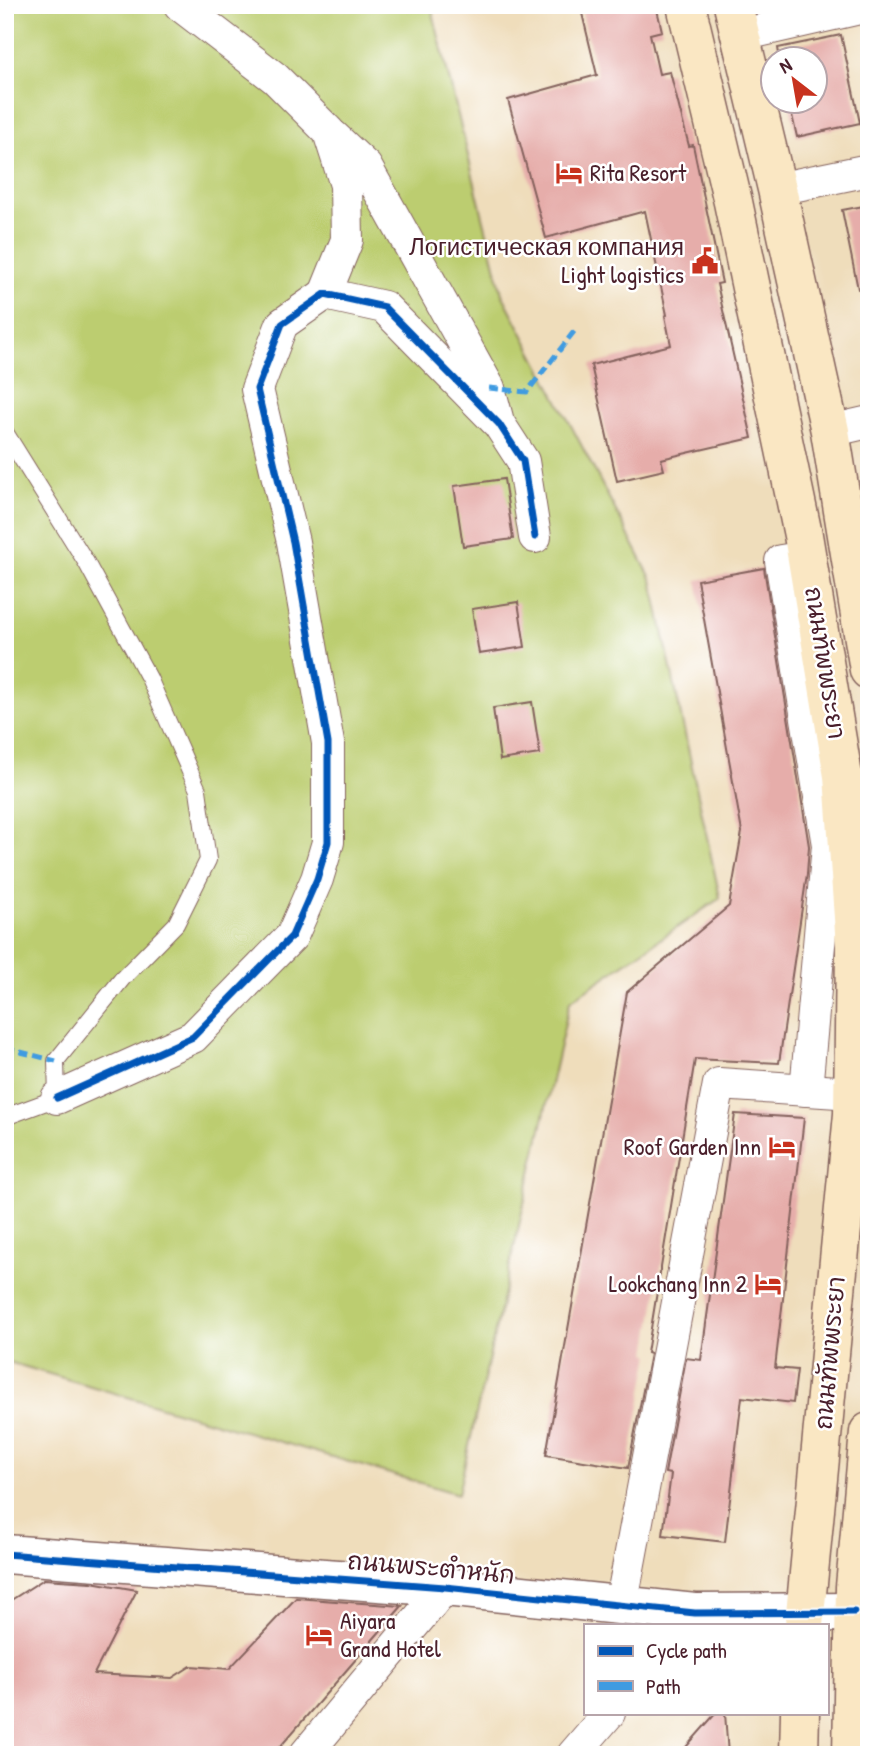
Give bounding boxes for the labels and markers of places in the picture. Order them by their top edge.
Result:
place label: Rita Resort [590,156,687,188]
hotel icon: Rita Resort [554,158,584,188]
place label: Логистическая компания Light logistics [409,230,684,290]
public building icon: Логистическая компания Light logistics [690,246,720,276]
place label: Roof Garden Inn [624,1130,761,1162]
hotel icon: Roof Garden Inn [767,1132,797,1162]
place label: Lookchang Inn 2 [609,1267,747,1299]
hotel icon: Lookchang Inn 2 [753,1269,783,1299]
place label: Aiyara Grand Hotel [340,1604,442,1664]
hotel icon: Aiyara Grand Hotel [304,1620,334,1650]

